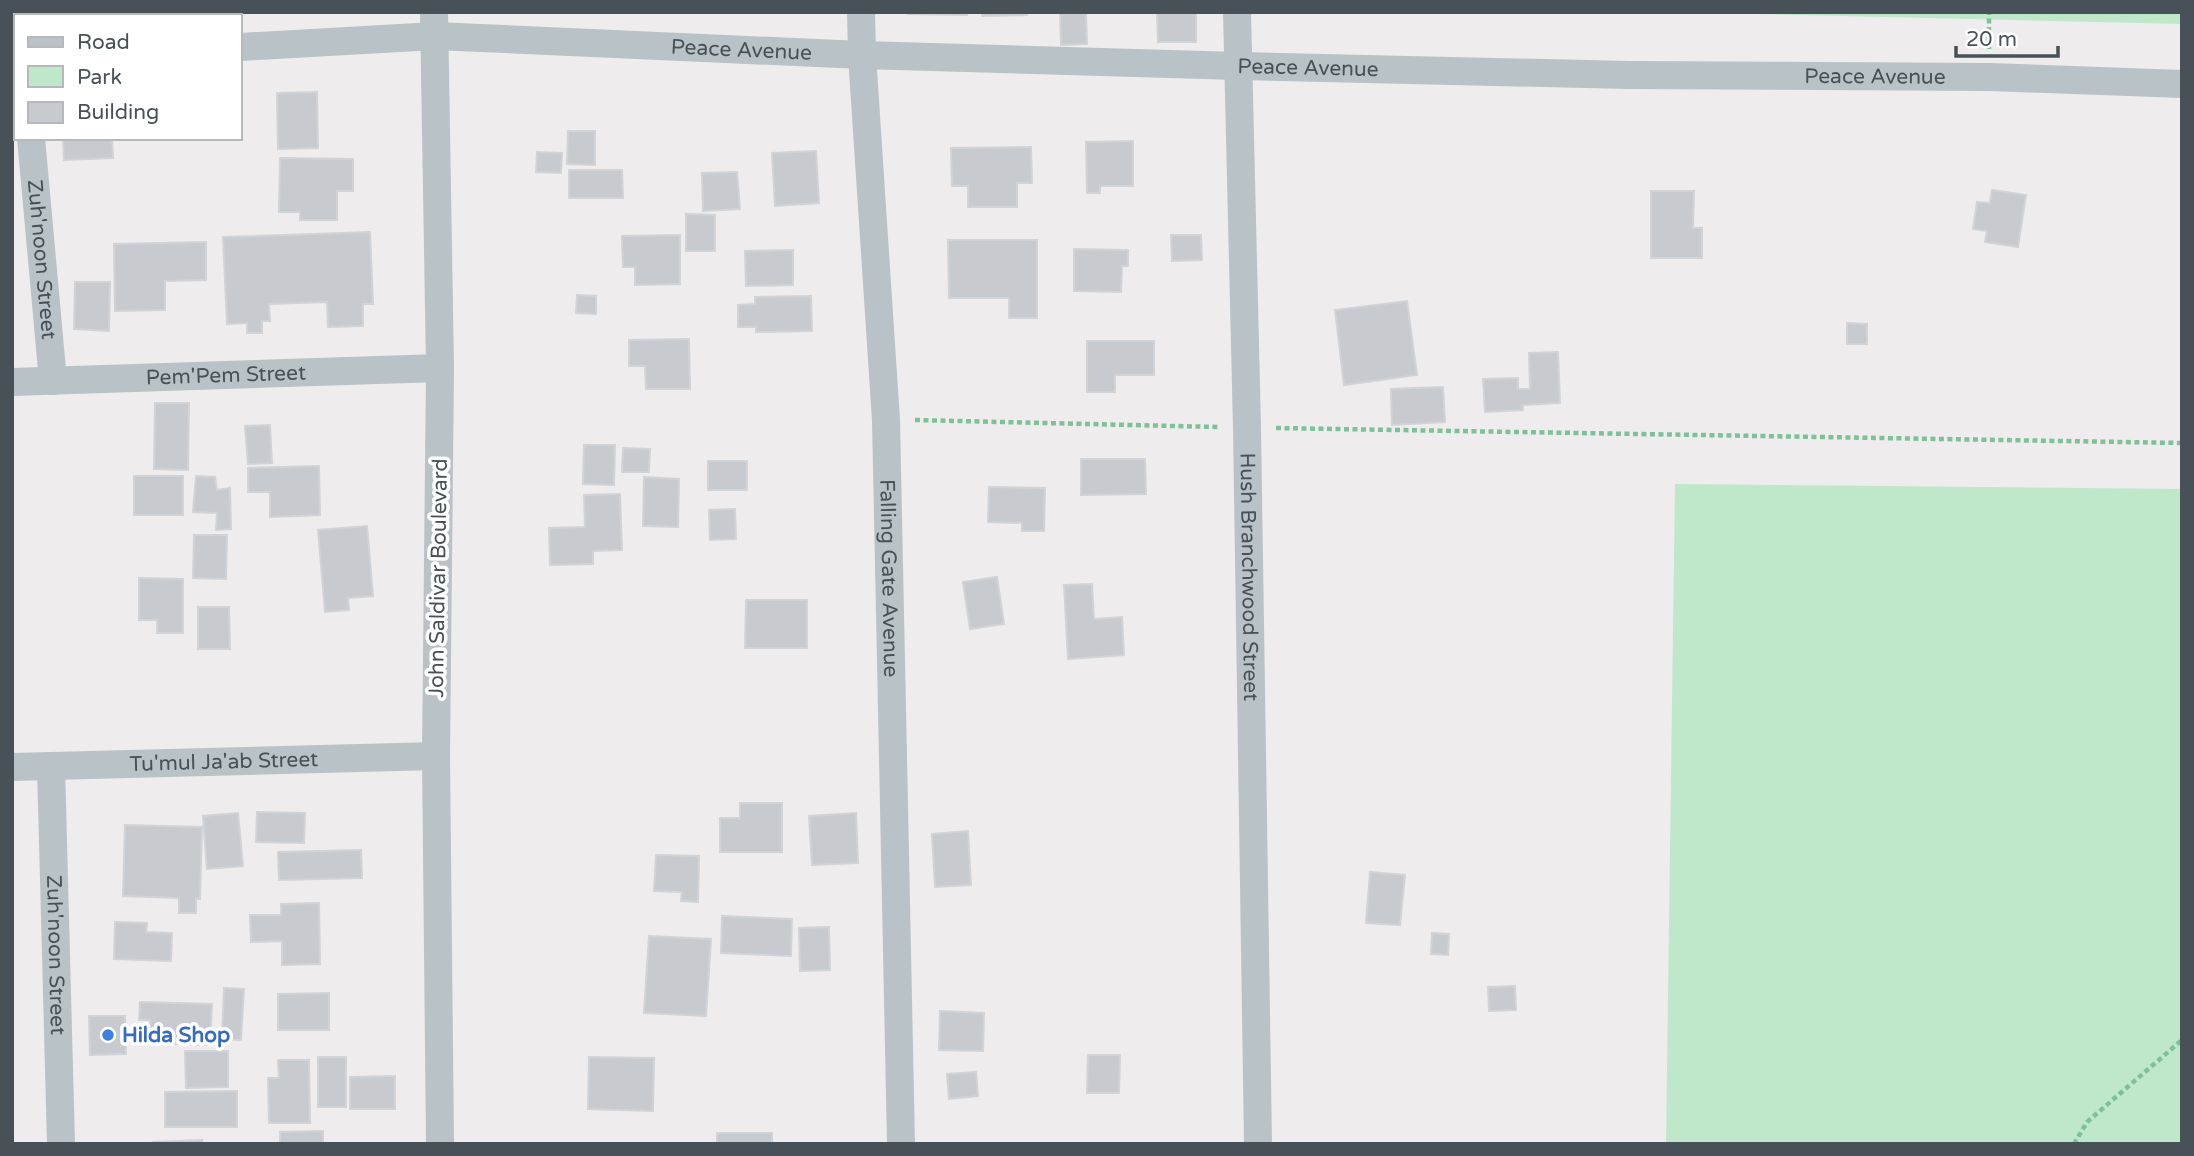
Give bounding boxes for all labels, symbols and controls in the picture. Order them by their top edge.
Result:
legend [14,14,242,140]
scale bar [1956,14,2058,58]
text: 20 m [1966,27,2017,52]
text: Road [77,30,130,55]
street label: Peace Avenue [670,35,813,66]
street label: Peace Avenue [1237,54,1379,82]
street label: Peace Avenue [1804,64,1946,90]
text: Park [77,65,122,90]
text: Building [77,100,159,125]
street label: Zuh'noon Street [22,179,61,341]
street label: Pem'Pem Street [145,360,306,391]
street label: Hush Branchwood Street [1234,452,1263,701]
street label: John Saldivar Boulevard [424,458,453,698]
street label: Falling Gate Avenue [874,479,903,678]
street label: Tu'mul Ja'ab Street [129,747,319,777]
street label: Zuh'noon Street [41,874,70,1035]
place label: Hilda Shop [122,1023,230,1048]
marker: Hilda Shop [100,1027,116,1043]

